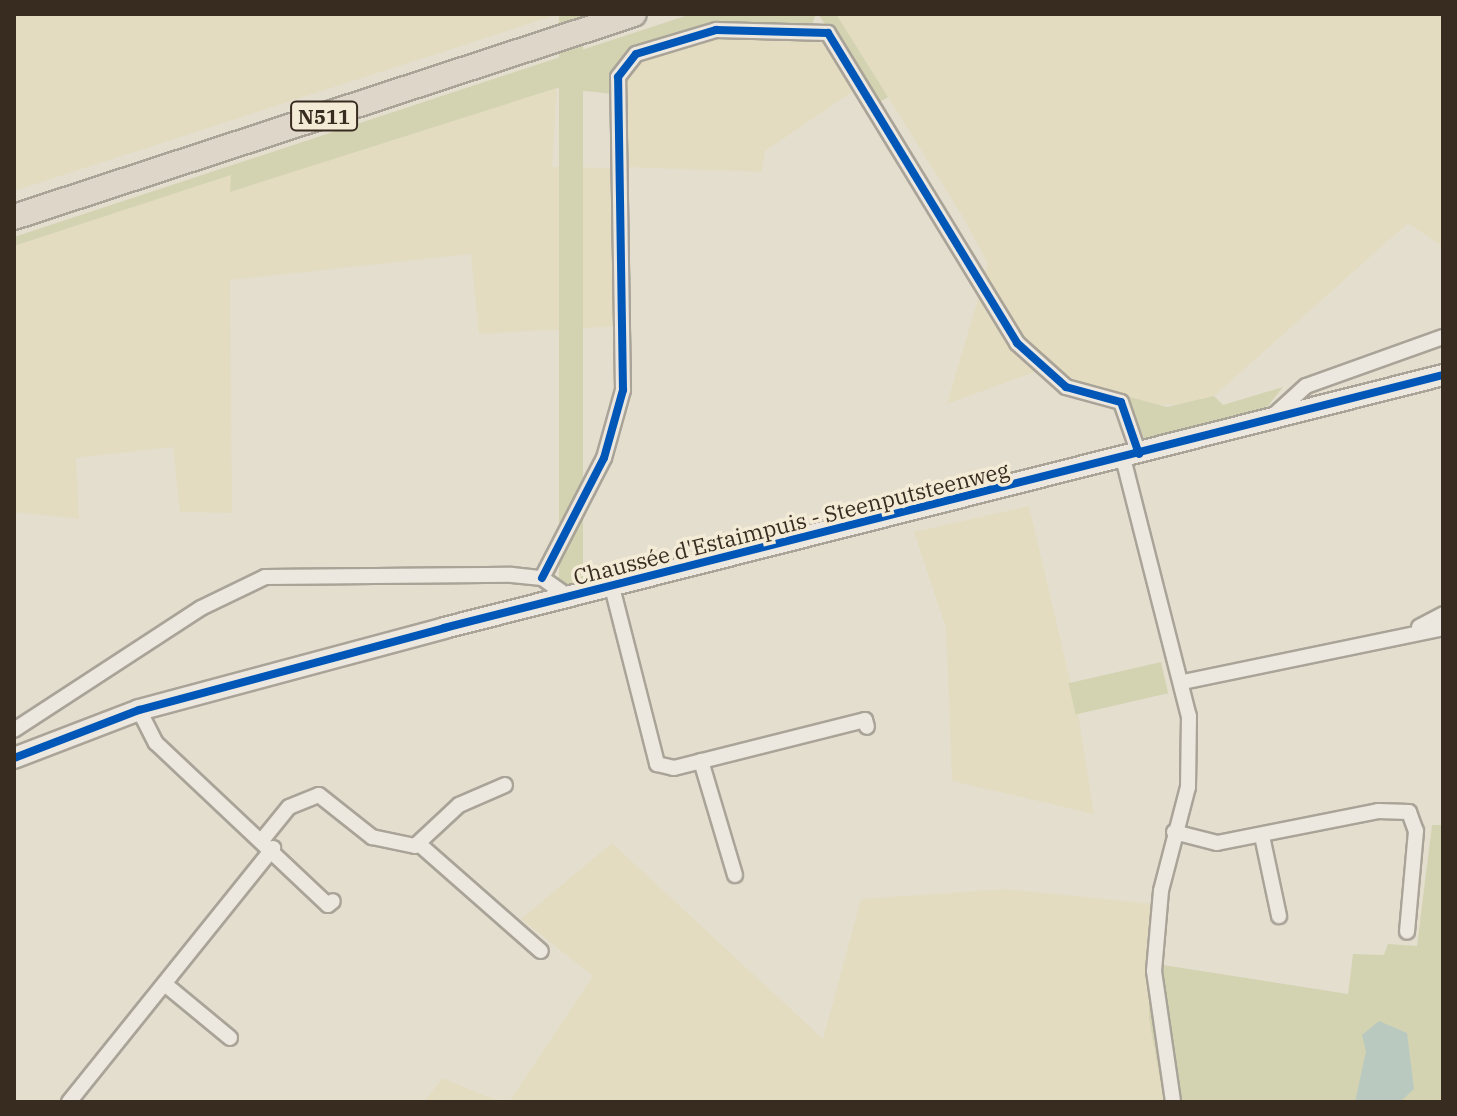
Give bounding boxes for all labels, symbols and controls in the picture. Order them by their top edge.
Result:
road number: N511 [290,100,358,132]
street label: Chaussée d'Estaimpuis - Steenputsteenweg [571,456,1011,590]

